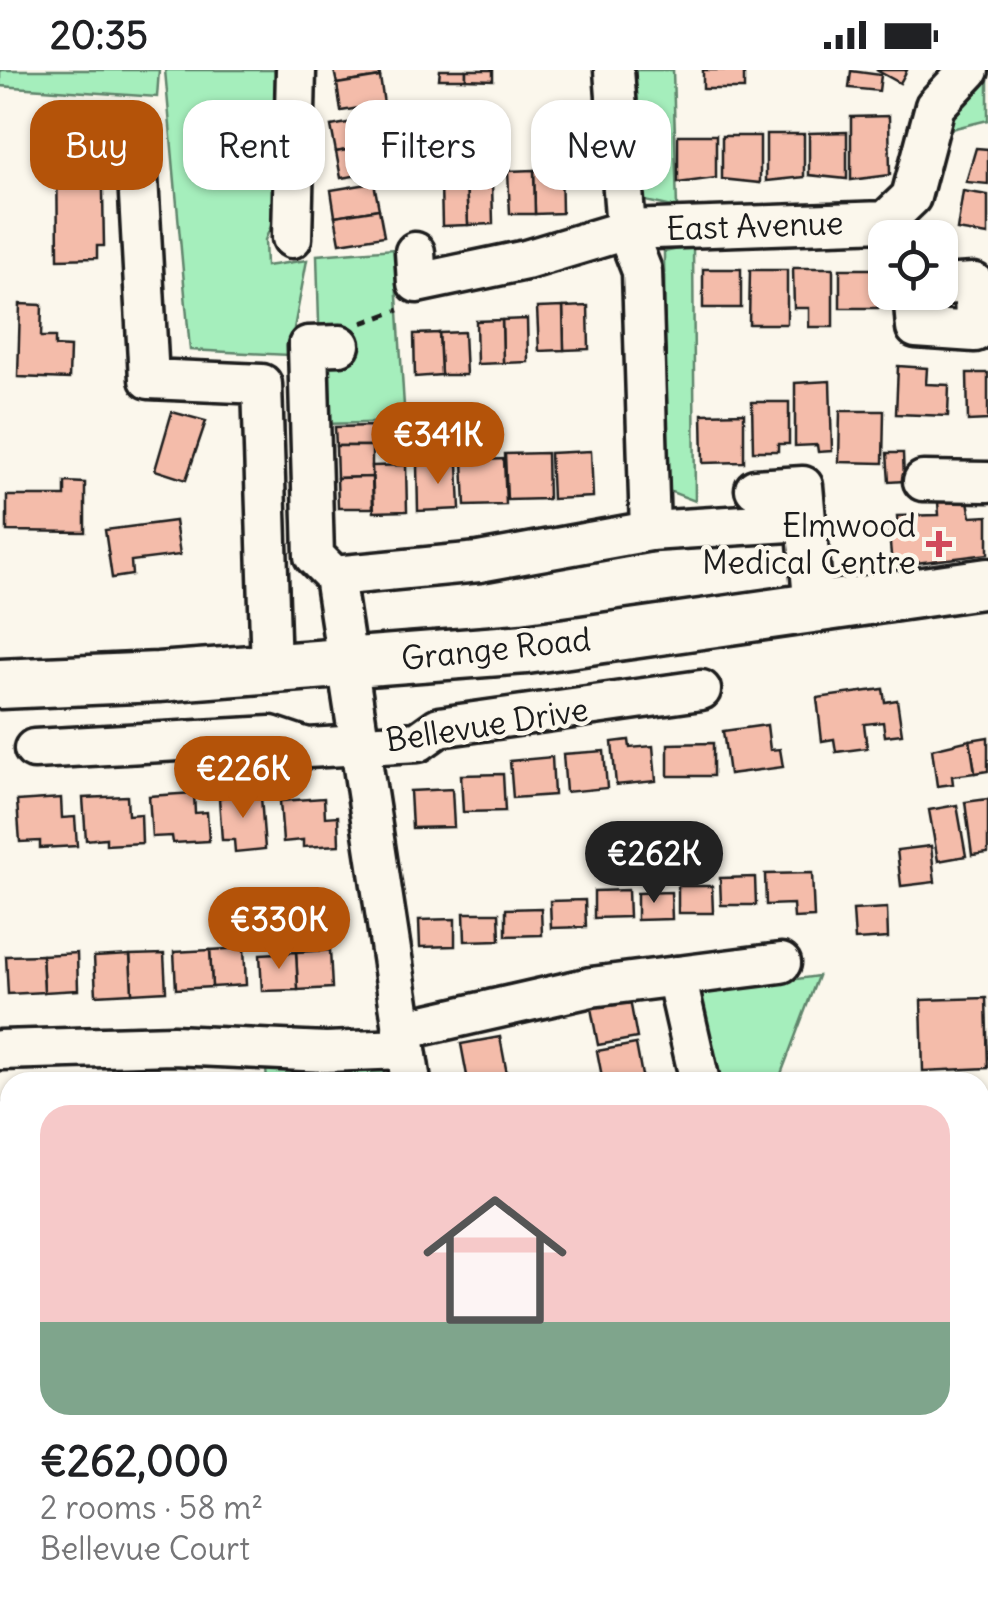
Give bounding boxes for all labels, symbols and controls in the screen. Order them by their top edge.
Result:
text: 20:35 [50,12,148,59]
chip: Buy [30,100,163,190]
chip: Rent [183,100,325,190]
chip: Filters [345,100,511,190]
chip: New [531,100,671,190]
street label: East Avenue [666,202,844,249]
map controls [868,220,958,310]
button: locate [868,220,958,310]
pin: €341K [368,402,508,487]
text: €341K [393,414,483,455]
place label: Elmwood Medical Centre [702,505,916,583]
marker: Elmwood Medical Centre [926,531,952,557]
street label: Grange Road [399,618,593,679]
street label: Bellevue Drive [383,688,591,761]
pin: €226K [173,736,313,821]
text: €226K [196,748,290,789]
pin: €262K [584,821,724,906]
text: €262K [607,833,701,874]
pin: €330K [209,887,349,972]
text: €330K [230,899,328,940]
icon: home [405,1170,585,1350]
text: €262,000 [40,1435,229,1487]
text: 2 rooms · 58 m² [40,1487,263,1528]
text: Bellevue Court [40,1528,250,1569]

